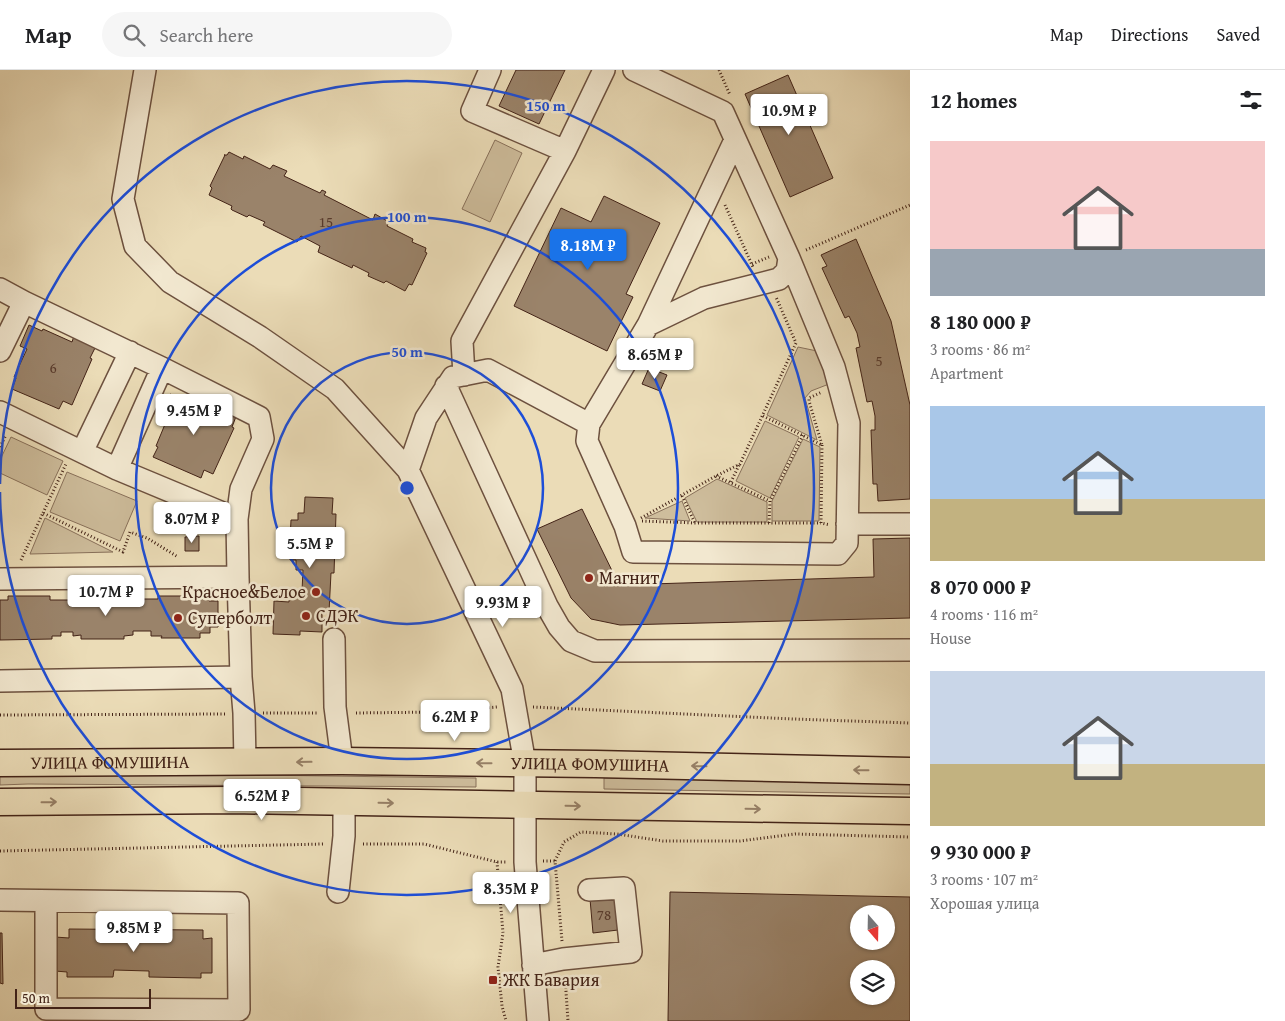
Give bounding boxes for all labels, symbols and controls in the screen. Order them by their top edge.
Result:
search box [102,12,452,57]
text: Map [25,17,72,52]
icon: search [120,21,148,49]
text: Search here [160,21,253,49]
text: Map [1050,21,1083,48]
text: Directions [1111,21,1188,48]
text: Saved [1216,21,1260,48]
text: 12 homes [930,85,1017,116]
icon: filters [1237,86,1265,114]
pin: 10.9M ₽ [743,93,835,136]
text: 150 m [526,95,566,116]
text: 10.9M ₽ [762,98,816,122]
icon: home [1053,173,1143,263]
text: 100 m [387,206,427,227]
house number: 15 [319,211,333,232]
pin: 8.18M ₽ [542,228,634,271]
text: 8.18M ₽ [561,233,615,257]
text: 8 180 000 ₽ [930,306,1031,337]
text: 3 rooms · 86 m² [930,337,1030,361]
pin: 8.65M ₽ [609,338,701,380]
text: 50 m [391,341,423,362]
text: 8.65M ₽ [628,342,682,366]
house number: 5 [875,350,883,371]
house number: 6 [49,357,57,378]
text: Apartment [930,361,1003,385]
pin: 9.45M ₽ [148,394,240,436]
text: 9.45M ₽ [167,398,221,422]
icon: home [1053,438,1143,528]
centre of rings [398,479,416,497]
pin: 8.07M ₽ [146,502,238,544]
text: 8.07M ₽ [165,506,219,530]
pin: 5.5M ₽ [269,526,351,569]
text: 5.5M ₽ [287,531,333,555]
place label: Магнит [599,564,659,591]
text: 8 070 000 ₽ [930,571,1031,602]
marker: Магнит [583,572,595,584]
pin: 10.7M ₽ [60,574,152,617]
place label: Красное&Белое [182,578,306,605]
text: 10.7M ₽ [79,579,133,603]
marker: Красное&Белое [310,586,322,598]
pin: 9.93M ₽ [457,586,549,628]
text: 9.93M ₽ [476,590,530,614]
place label: СДЭК [316,602,359,629]
text: 4 rooms · 116 m² [930,602,1038,626]
place label: Суперболт [188,604,273,631]
marker: СДЭК [300,610,312,622]
marker: Суперболт [172,612,184,624]
text: House [930,626,971,650]
pin: 6.2M ₽ [414,700,496,742]
icon: home [1053,703,1143,793]
text: 6.2M ₽ [432,704,478,728]
street label: УЛИЦА ФОМУШИНА [30,748,190,776]
street label: УЛИЦА ФОМУШИНА [510,749,670,779]
one-way arrow [296,757,312,766]
one-way arrow [476,758,492,768]
one-way arrow [691,761,708,771]
one-way arrow [854,765,870,775]
pin: 6.52M ₽ [216,778,308,821]
text: 6.52M ₽ [235,783,289,807]
one-way arrow [40,797,56,807]
one-way arrow [378,798,394,807]
one-way arrow [564,801,581,811]
one-way arrow [745,804,761,813]
text: 9 930 000 ₽ [930,836,1031,867]
text: 3 rooms · 107 m² [930,867,1038,891]
pin: 8.35M ₽ [465,872,557,914]
text: 8.35M ₽ [484,876,538,900]
text: Хорошая улица [930,891,1039,915]
house number: 78 [597,904,611,925]
north arrow [850,905,895,950]
map controls [850,905,895,1005]
pin: 9.85M ₽ [88,910,180,953]
text: 9.85M ₽ [107,915,161,939]
button: layers [850,960,895,1005]
place label: ЖК Бавария [502,966,600,993]
marker: ЖК Бавария [487,974,499,986]
scale bar [15,986,151,1009]
text: 50 m [22,988,50,1008]

